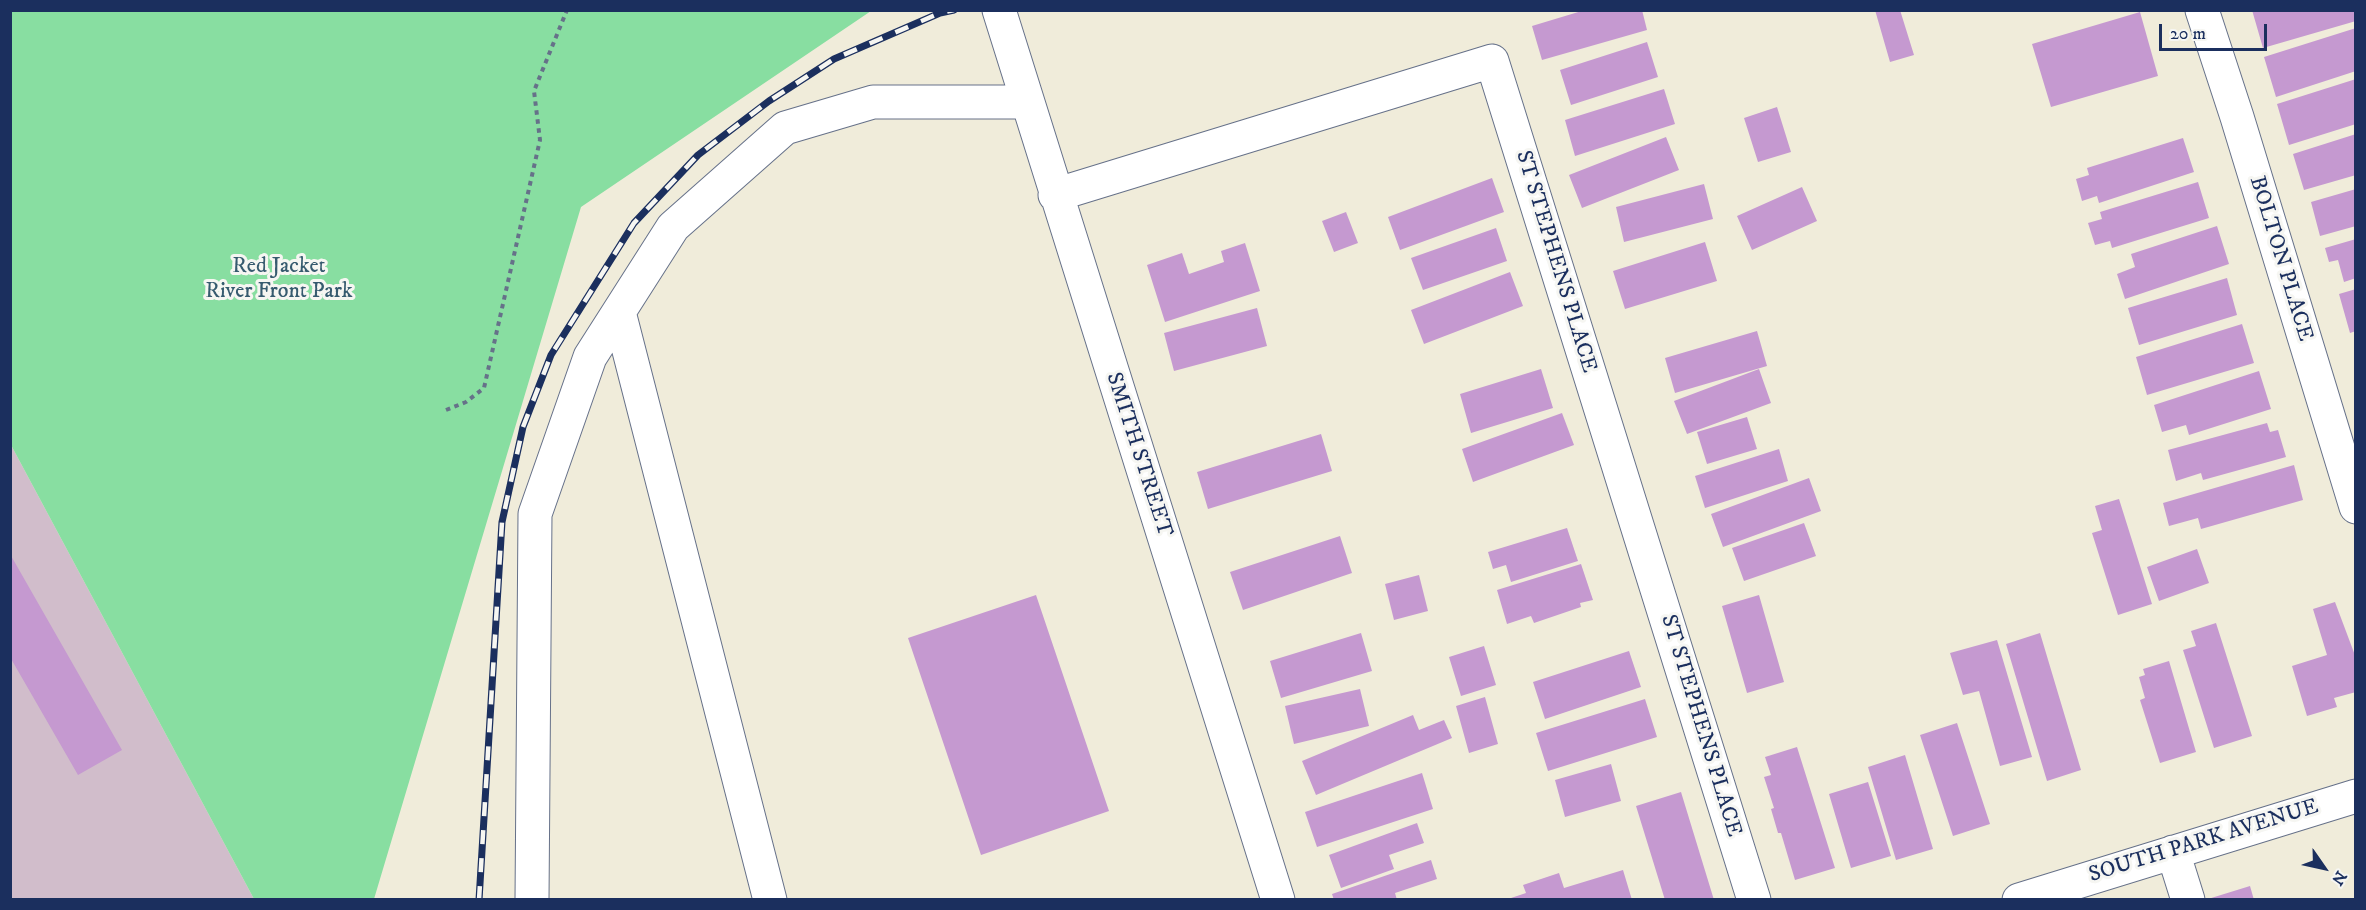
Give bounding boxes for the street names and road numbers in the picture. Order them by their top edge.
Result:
street label: ST STEPHENS PLACE [1509,148,1601,376]
street label: BOLTON PLACE [2242,173,2318,345]
street label: SMITH STREET [1099,369,1177,541]
street label: ST STEPHENS PLACE [1654,612,1746,840]
street label: SOUTH PARK AVENUE [2086,795,2322,889]

